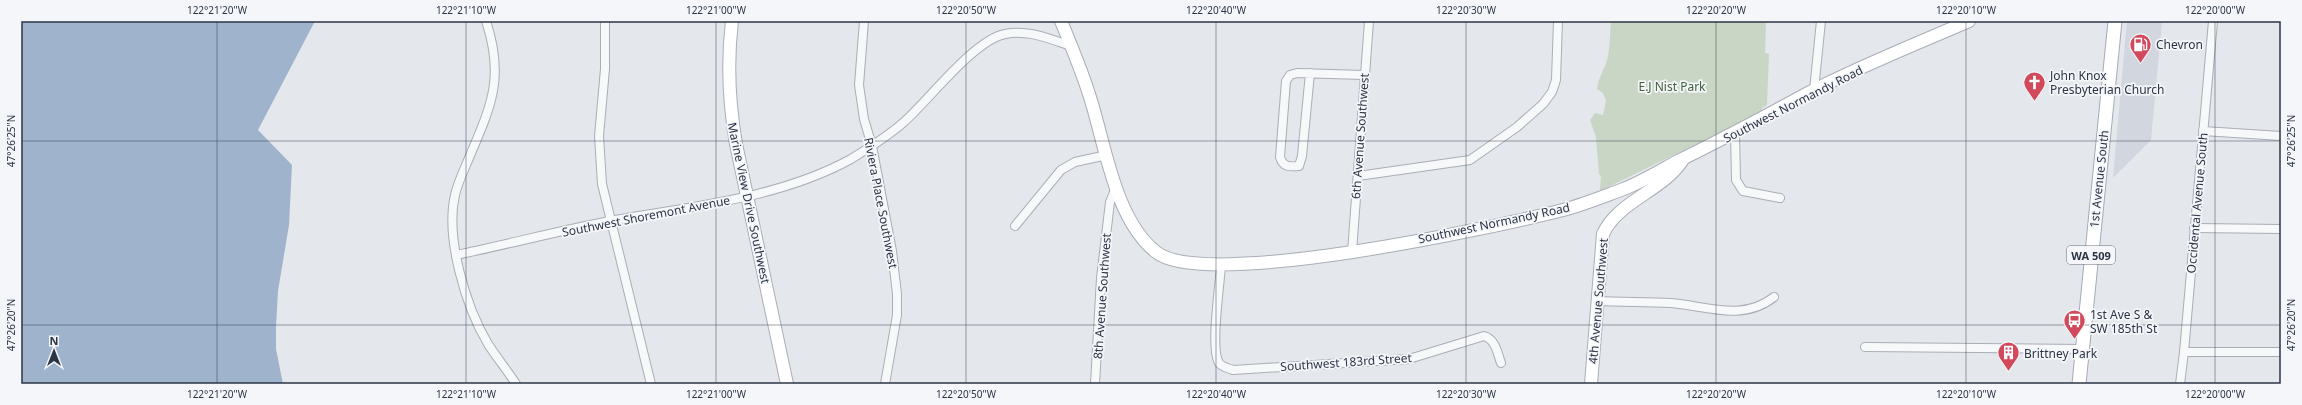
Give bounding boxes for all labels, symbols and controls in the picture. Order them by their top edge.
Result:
text: 122°21'20"W [187,3,248,17]
text: 122°21'10"W [436,3,497,17]
text: 122°21'00"W [686,3,747,17]
text: 122°20'50"W [936,3,997,17]
text: 122°20'40"W [1186,3,1247,17]
text: 122°20'30"W [1436,3,1497,17]
text: 122°20'20"W [1686,3,1747,17]
text: 122°20'10"W [1936,3,1997,17]
text: 122°20'00"W [2185,3,2246,17]
fuel station icon: Chevron [2127,31,2153,64]
place label: Chevron [2156,36,2203,53]
street label: Southwest Normandy Road [1720,61,1866,147]
place label: John Knox Presbyterian Church [2049,67,2164,98]
church icon: John Knox Presbyterian Church [2022,69,2048,102]
street label: 6th Avenue Southwest [1347,72,1373,200]
park label: E.J Nist Park [1638,78,1706,95]
text: 47°26'25"N [4,115,18,167]
text: 47°26'25"N [2284,115,2298,167]
street label: Marine View Drive Southwest [724,121,775,286]
street label: 1st Avenue South [2085,129,2113,229]
street label: Occidental Avenue South [2182,132,2212,274]
street label: Riviera Place Southwest [860,136,902,271]
street label: Southwest Shoremont Avenue [561,191,732,241]
street label: Southwest Normandy Road [1417,199,1571,247]
street label: 8th Avenue Southwest [1089,232,1115,360]
street label: 4th Avenue Southwest [1584,237,1612,365]
road number: WA 509 [2067,246,2115,264]
text: 47°26'20"N [4,299,18,351]
text: 47°26'20"N [2284,299,2298,351]
place label: 1st Ave S & SW 185th St [2090,306,2158,337]
bus stop icon: 1st Ave S & SW 185th St [2061,308,2087,341]
north arrow [34,331,74,371]
text: N [50,333,58,348]
building icon: Brittney Park [1996,340,2022,373]
place label: Brittney Park [2024,345,2098,362]
street label: Southwest 183rd Street [1280,349,1413,375]
text: 122°21'20"W [187,387,248,401]
text: 122°21'10"W [436,387,497,401]
text: 122°21'00"W [686,387,747,401]
text: 122°20'50"W [936,387,997,401]
text: 122°20'40"W [1186,387,1247,401]
text: 122°20'30"W [1436,387,1497,401]
text: 122°20'20"W [1686,387,1747,401]
text: 122°20'10"W [1936,387,1997,401]
text: 122°20'00"W [2185,387,2246,401]

